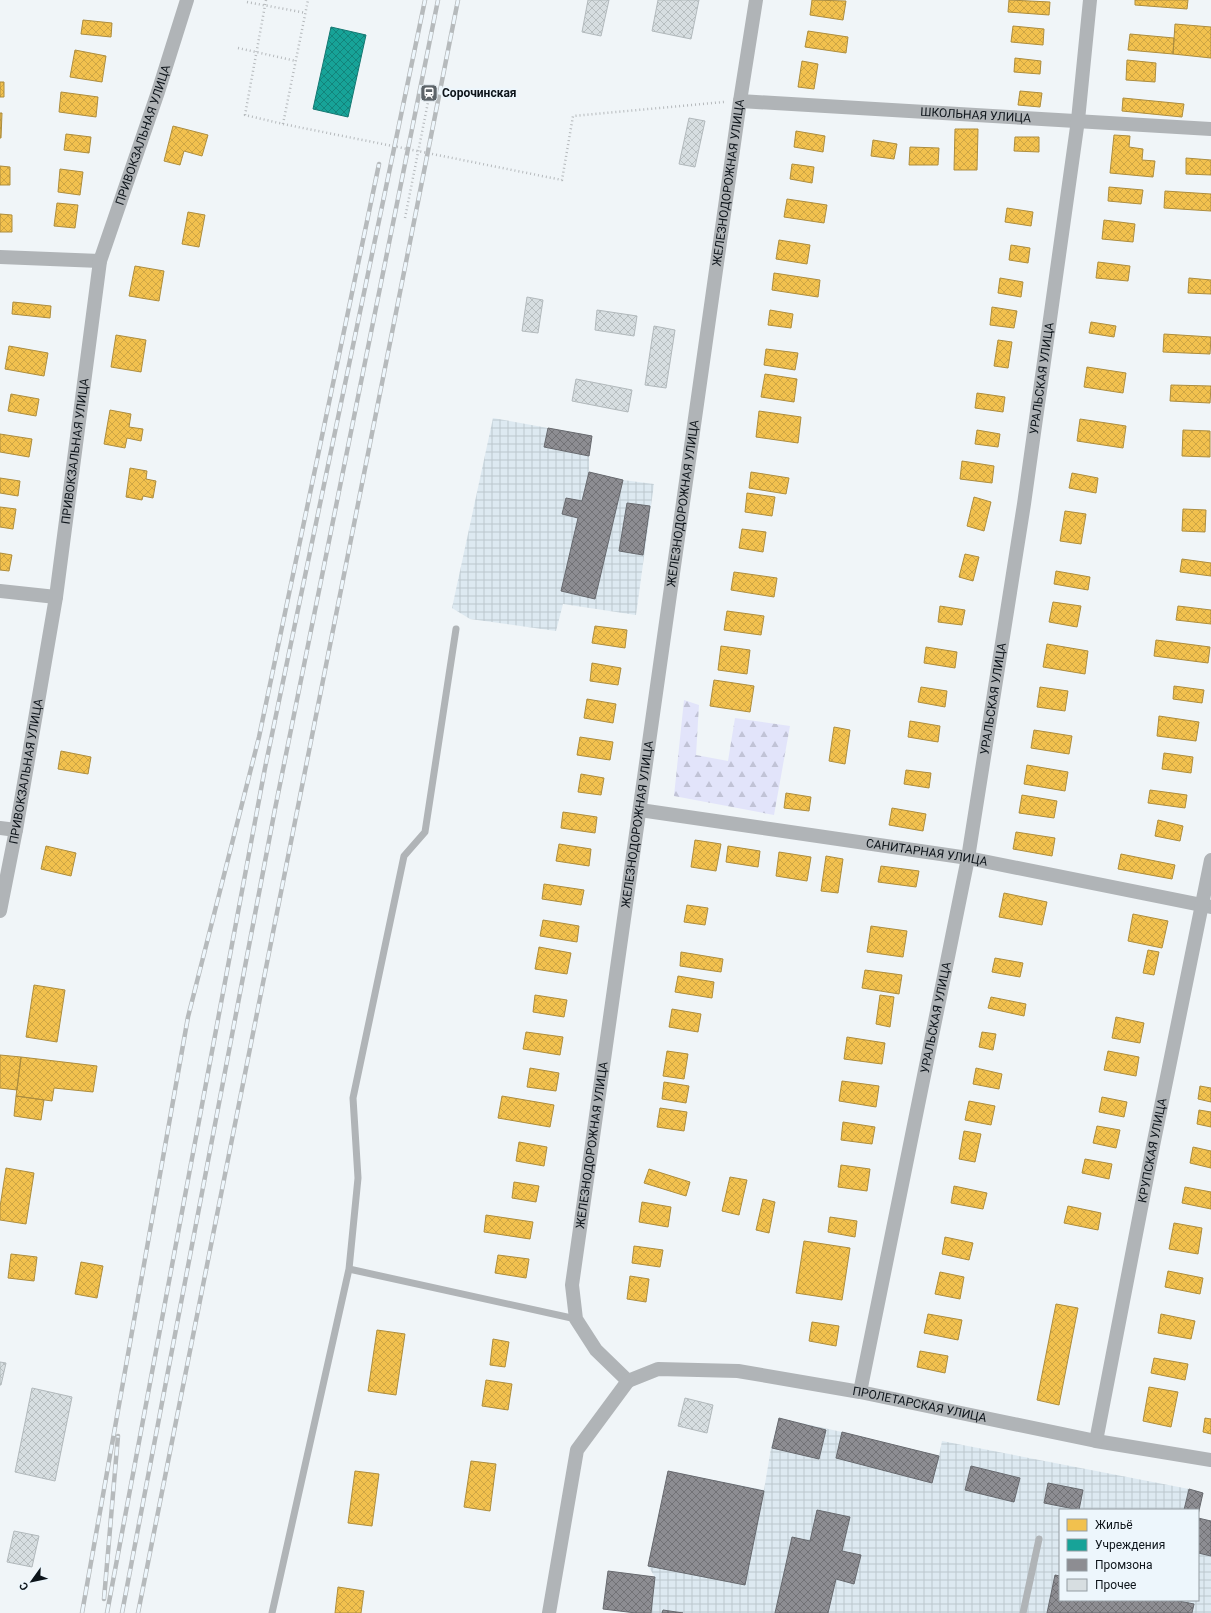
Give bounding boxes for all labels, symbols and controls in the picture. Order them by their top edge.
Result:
street label: ПРИВОКЗАЛЬНАЯ УЛИЦА [113,63,173,207]
station icon: Сорочинская [419,83,439,103]
place label: Сорочинская [442,86,517,100]
street label: ЖЕЛЕЗНОДОРОЖНАЯ УЛИЦА [710,98,747,267]
street label: ШКОЛЬНАЯ УЛИЦА [920,105,1032,125]
street label: УРАЛЬСКАЯ УЛИЦА [1027,321,1056,436]
street label: ПРИВОКЗАЛЬНАЯ УЛИЦА [59,377,92,525]
street label: ЖЕЛЕЗНОДОРОЖНАЯ УЛИЦА [664,419,702,588]
street label: УРАЛЬСКАЯ УЛИЦА [977,642,1009,756]
street label: ПРИВОКЗАЛЬНАЯ УЛИЦА [6,697,45,845]
street label: ЖЕЛЕЗНОДОРОЖНАЯ УЛИЦА [619,740,656,909]
street label: САНИТАРНАЯ УЛИЦА [865,836,989,869]
street label: УРАЛЬСКАЯ УЛИЦА [918,961,954,1074]
street label: ЖЕЛЕЗНОДОРОЖНАЯ УЛИЦА [573,1060,611,1230]
street label: КРУПСКАЯ УЛИЦА [1135,1097,1170,1204]
street label: ПРОЛЕТАРСКАЯ УЛИЦА [851,1384,988,1425]
legend [1059,1509,1199,1601]
text: Жильё [1095,1518,1133,1532]
text: Учреждения [1095,1538,1165,1552]
text: Промзона [1095,1558,1152,1572]
north arrow [12,1561,52,1601]
text: Прочее [1095,1578,1136,1592]
text: С [17,1580,31,1593]

